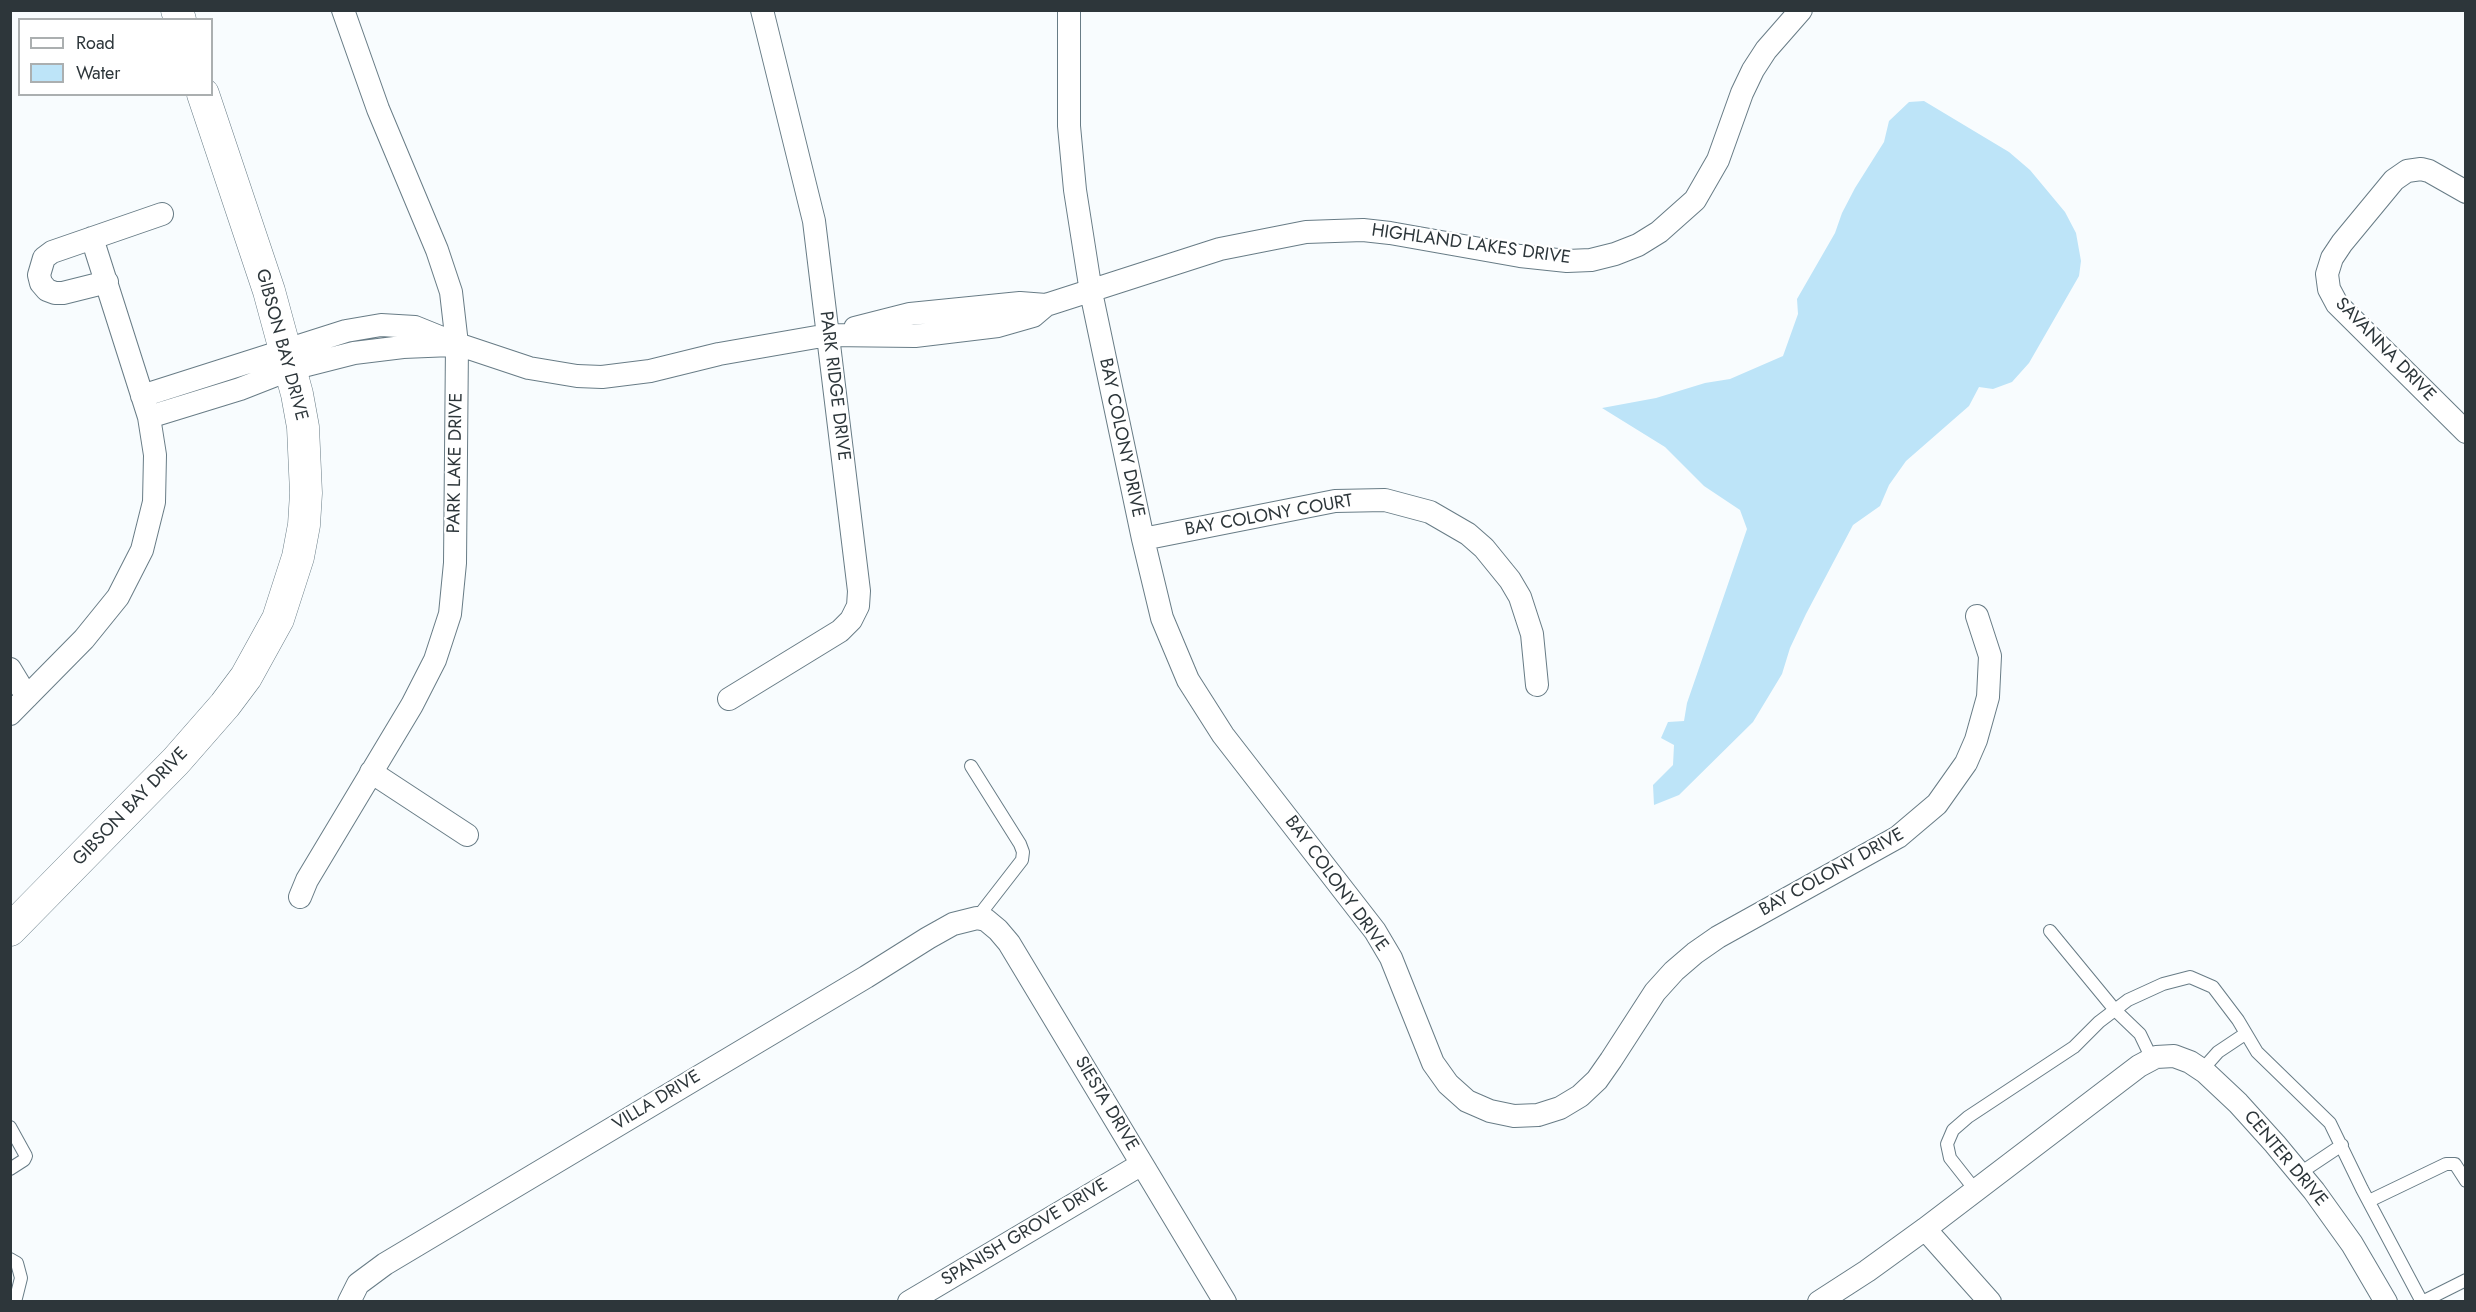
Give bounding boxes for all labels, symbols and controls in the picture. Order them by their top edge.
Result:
legend [18,18,213,96]
text: Road [76,30,115,56]
text: Water [76,60,120,86]
street label: HIGHLAND LAKES DRIVE [1370,220,1572,270]
street label: GIBSON BAY DRIVE [250,267,312,423]
street label: SAVANNA DRIVE [2330,294,2440,406]
street label: PARK RIDGE DRIVE [814,310,854,462]
street label: BAY COLONY DRIVE [1094,356,1148,520]
street label: PARK LAKE DRIVE [444,393,468,533]
street label: BAY COLONY COURT [1183,491,1355,541]
street label: GIBSON BAY DRIVE [69,743,193,871]
street label: BAY COLONY DRIVE [1280,812,1392,956]
street label: BAY COLONY DRIVE [1756,824,1908,922]
street label: SIESTA DRIVE [1069,1053,1143,1155]
street label: VILLA DRIVE [609,1066,705,1136]
street label: CENTER DRIVE [2239,1107,2331,1211]
street label: SPANISH GROVE DRIVE [938,1175,1112,1291]

